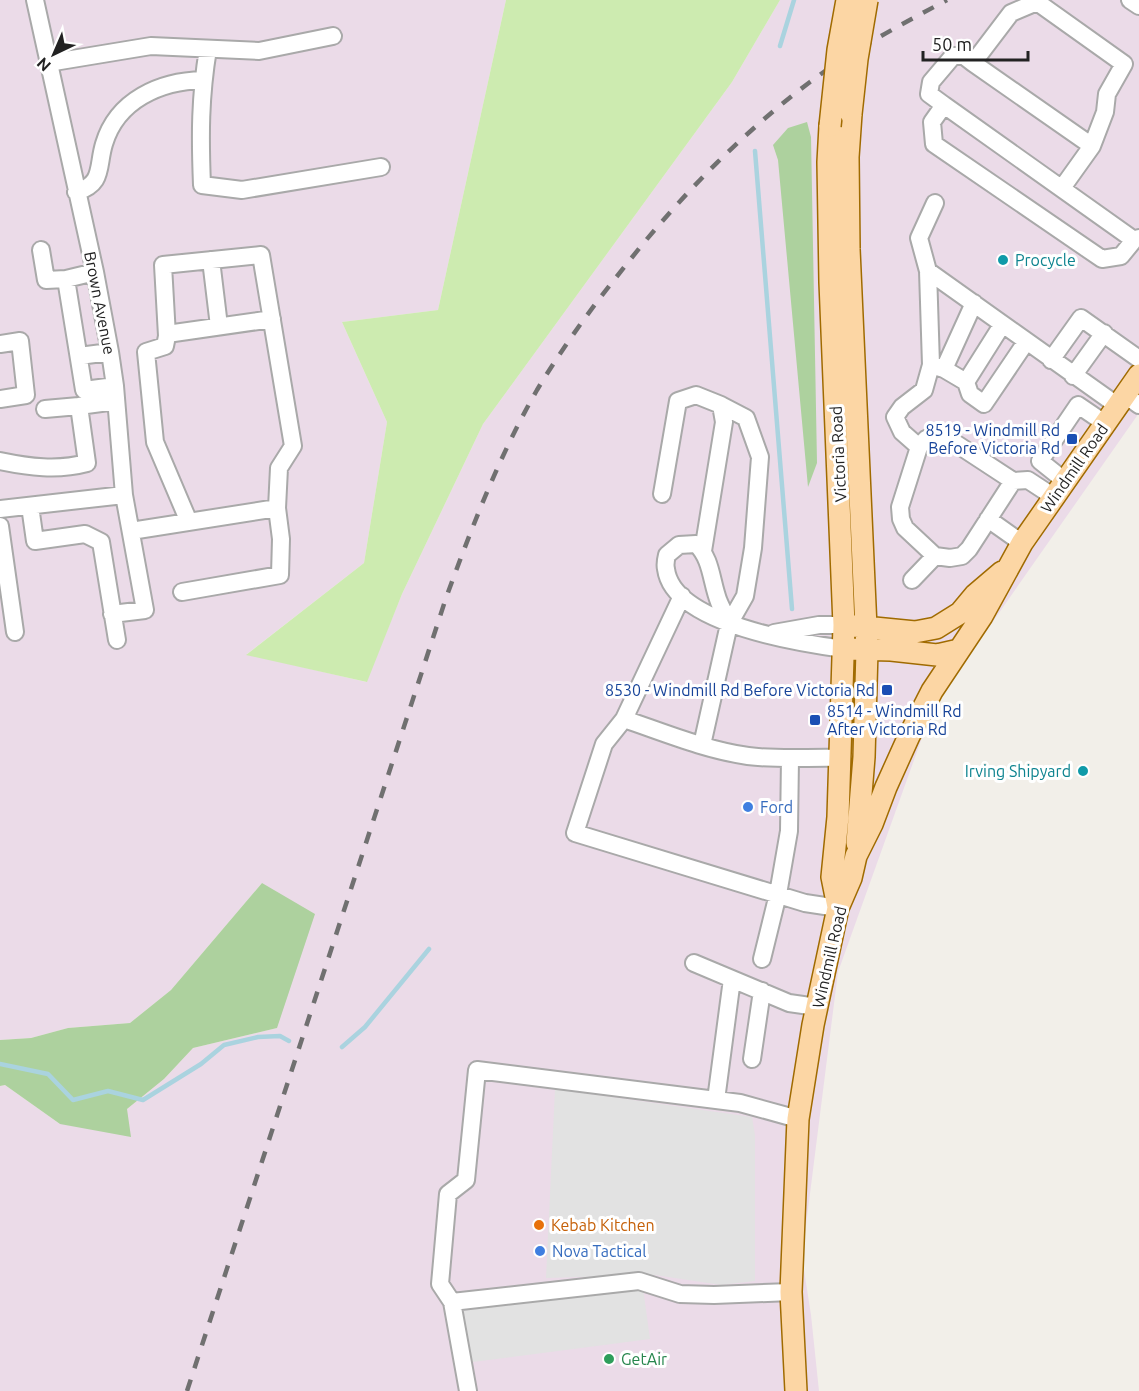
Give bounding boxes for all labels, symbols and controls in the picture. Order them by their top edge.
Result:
north arrow [24,24,84,84]
scale bar [923,24,1028,62]
text: 50 m [932,34,972,54]
text: N [33,54,54,75]
street label: Brown Avenue [81,250,119,356]
place label: Procycle [1015,251,1076,269]
marker: Procycle [996,253,1010,267]
street label: Victoria Road [826,405,850,503]
street label: Windmill Road [1037,420,1111,516]
place label: 8519 - Windmill Rd Before Victoria Rd [925,421,1060,457]
marker: 8519 - Windmill Rd Before Victoria Rd [1065,432,1079,446]
place label: 8530 - Windmill Rd Before Victoria Rd [605,681,875,699]
marker: 8530 - Windmill Rd Before Victoria Rd [880,683,894,697]
place label: 8514 - Windmill Rd After Victoria Rd [827,702,962,738]
marker: 8514 - Windmill Rd After Victoria Rd [808,713,822,727]
place label: Irving Shipyard [965,762,1071,780]
marker: Irving Shipyard [1076,764,1090,778]
place label: Ford [760,798,793,816]
marker: Ford [741,800,755,814]
street label: Windmill Road [809,904,849,1010]
place label: Kebab Kitchen [551,1216,655,1234]
marker: Kebab Kitchen [532,1218,546,1232]
place label: Nova Tactical [552,1242,646,1260]
marker: Nova Tactical [533,1244,547,1258]
place label: GetAir [621,1350,667,1368]
marker: GetAir [602,1352,616,1366]

